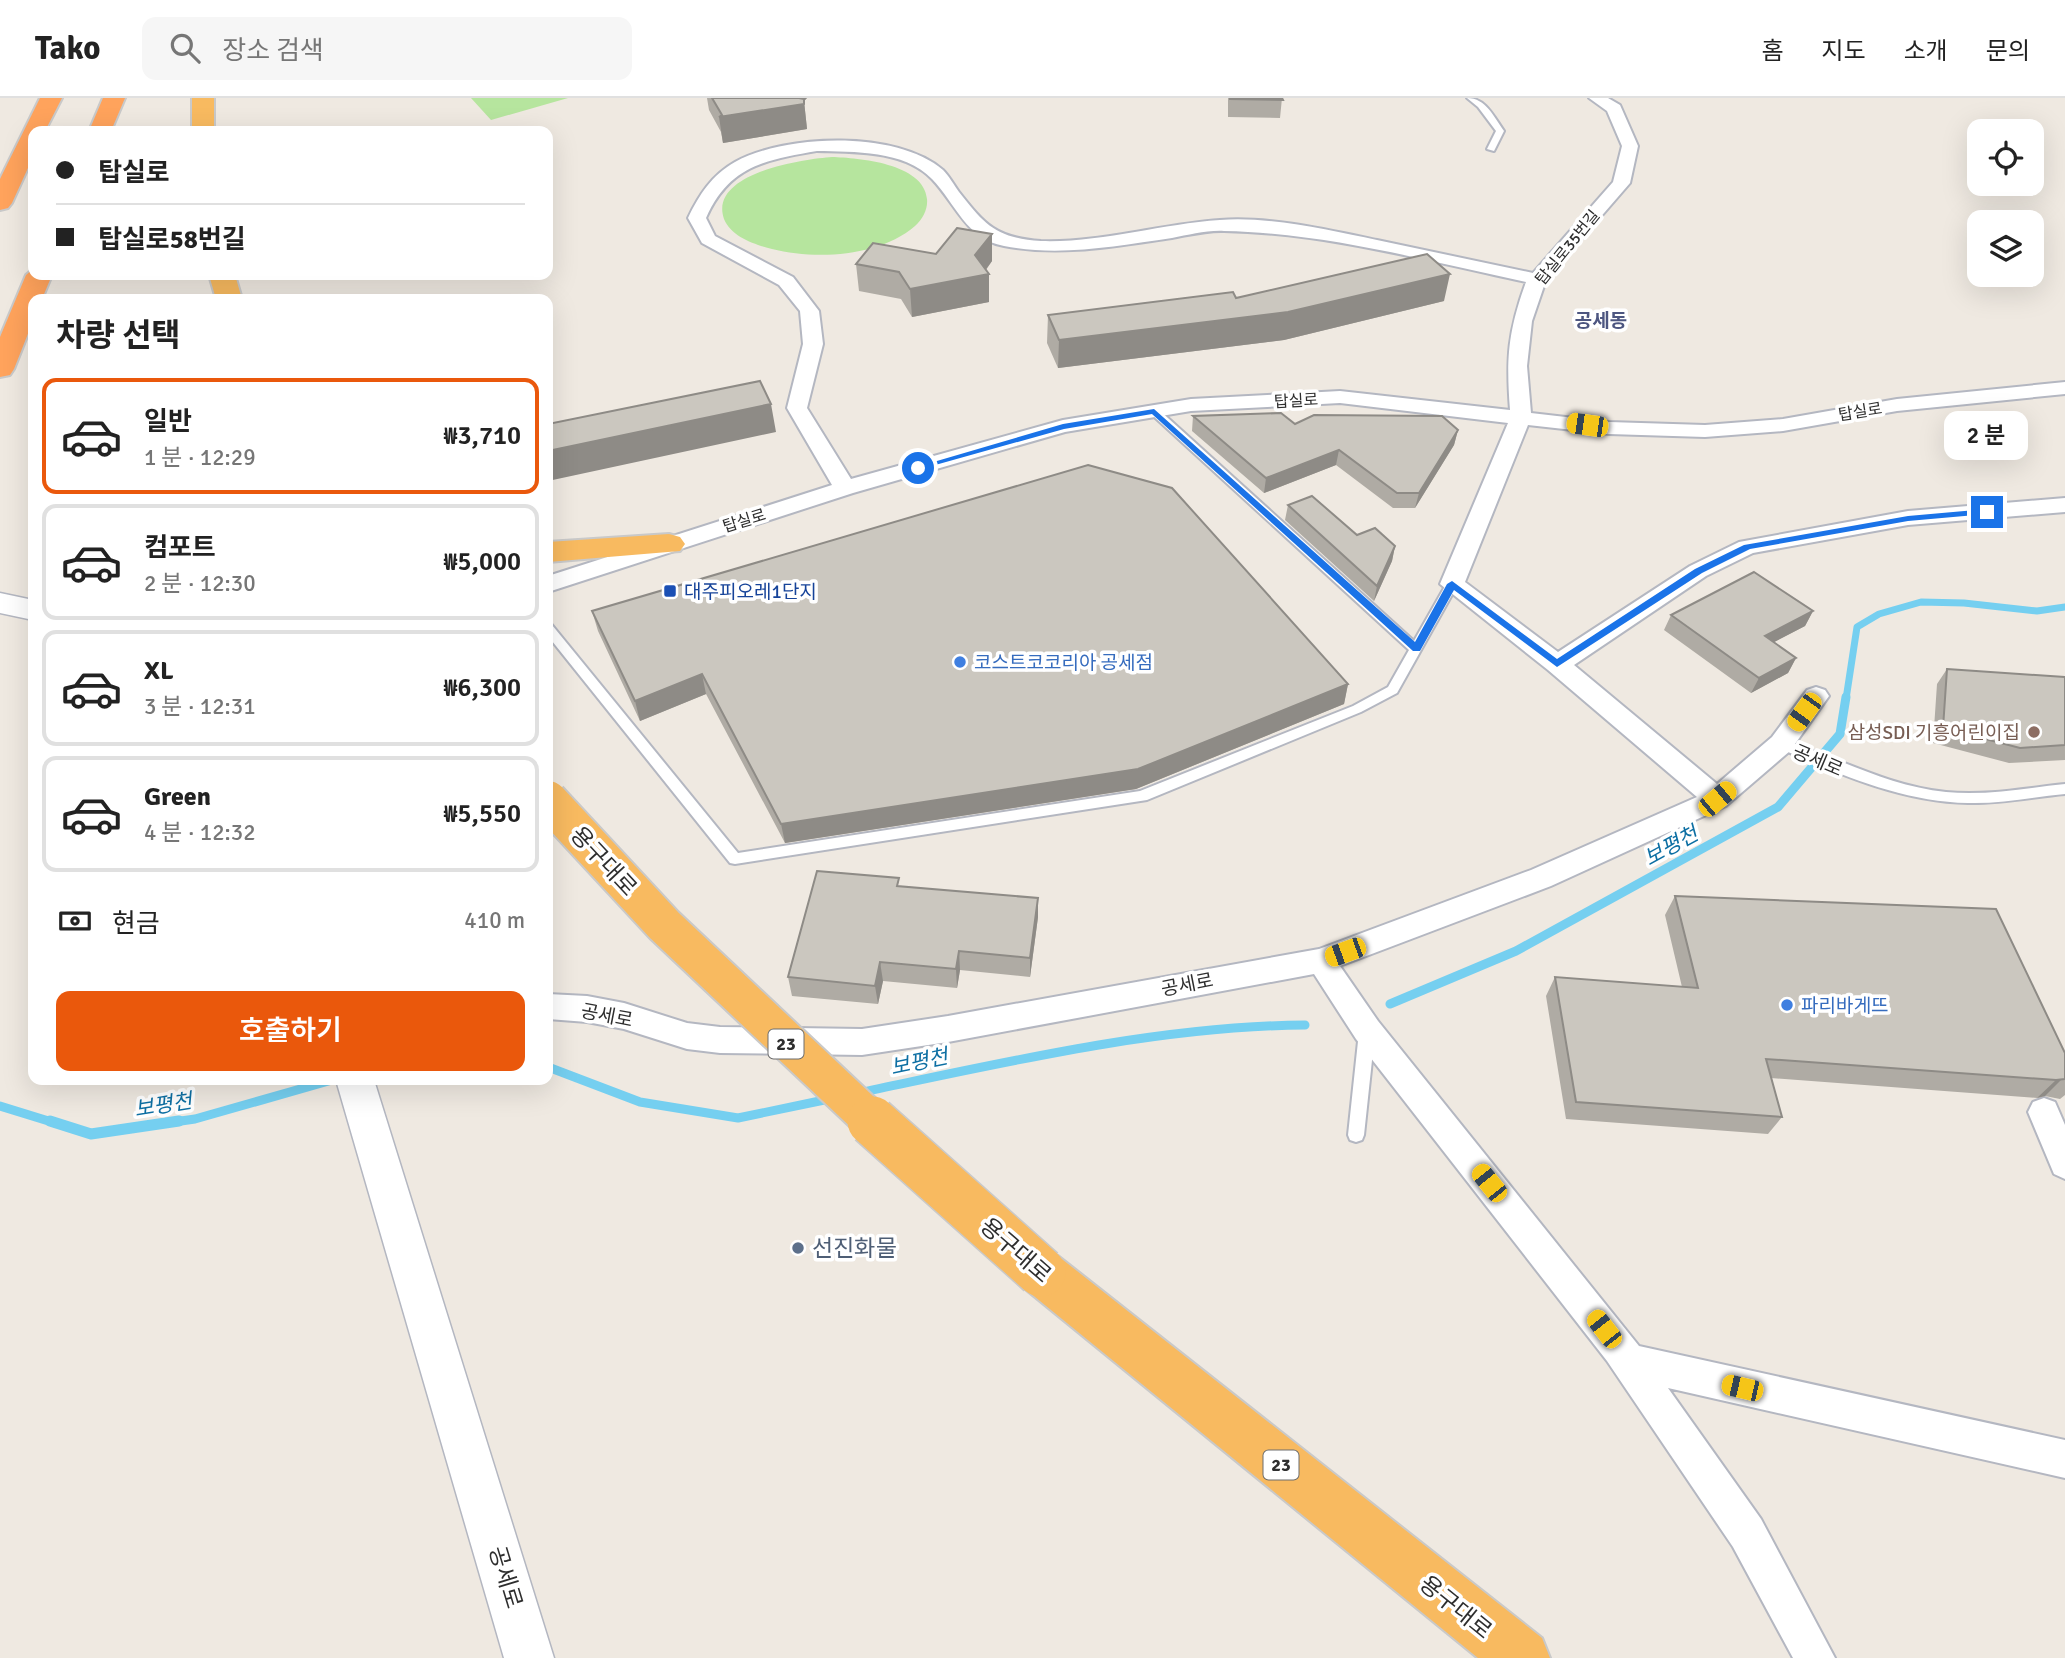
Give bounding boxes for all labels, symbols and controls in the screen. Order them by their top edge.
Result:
search box [142,17,632,80]
text: Tako [35,28,100,69]
icon: search [166,29,204,67]
text: 장소 검색 [222,35,324,67]
text: 홈 [1761,36,1783,66]
text: 지도 [1821,36,1866,66]
text: 소개 [1904,36,1948,66]
text: 문의 [1986,36,2030,66]
map controls [1967,119,2044,287]
button: locate [1967,119,2044,196]
text: 탑실로 [98,157,170,189]
street label: 탑실로35번길 [1531,206,1604,289]
button: layers [1967,210,2044,287]
text: 탑실로58번길 [98,224,246,256]
district label: 공세동 [1575,309,1627,333]
text: 차량 선택 [56,316,181,355]
street label: 탑실로 [1273,390,1319,412]
street label: 탑실로 [1837,399,1884,425]
icon: car [60,405,123,468]
text: 일반 [144,406,192,438]
callout: 2 분 [1945,410,2029,460]
car [1565,412,1610,438]
text: ₩3,710 [443,420,521,452]
text: 2 분 [1967,421,2005,450]
text: 1 분 · 12:29 [144,443,256,472]
route start [902,452,934,484]
route end [1971,496,2003,528]
street label: 탑실로 [720,505,769,537]
icon: car [60,531,123,594]
text: 컴포트 [144,532,216,564]
text: ₩5,000 [443,546,521,578]
text: 2 분 · 12:30 [144,569,256,598]
place label: 대주피오레1단지 [684,580,817,604]
marker: 대주피오레1단지 [662,583,678,599]
place label: 코스트코코리아 공세점 [974,651,1153,675]
marker: 코스트코코리아 공세점 [952,654,968,670]
text: XL [144,655,174,687]
icon: car [60,657,123,720]
text: ₩6,300 [443,672,521,704]
car [1784,689,1825,735]
text: 3 분 · 12:31 [144,692,256,721]
place label: 삼성SDI 기흥어린이집 [1848,721,2020,745]
marker: 삼성SDI 기흥어린이집 [2026,724,2042,740]
street label: 공세로 [1789,740,1846,782]
car [1695,777,1740,821]
text: Green [144,781,211,813]
icon: car [60,783,123,846]
text: ₩5,550 [443,798,521,830]
text: 4 분 · 12:32 [144,818,256,847]
water label: 보평천 [1639,819,1705,871]
street label: 용구대로 [564,821,643,902]
icon: cash [56,902,94,940]
text: 410 m [464,906,525,935]
text: 현금 [112,908,160,940]
car [1322,935,1369,969]
street label: 공세로 [1159,968,1215,1002]
button: 호출하기 [56,991,525,1071]
place label: 파리바게뜨 [1801,994,1888,1018]
marker: 파리바게뜨 [1779,997,1795,1013]
street label: 공세로 [579,999,635,1033]
road number: 23 [768,1029,804,1058]
water label: 보평천 [888,1043,953,1081]
water label: 보평천 [132,1087,196,1122]
car [1468,1160,1511,1206]
street label: 용구대로 [974,1212,1057,1289]
place label: 선진화물 [812,1234,897,1263]
marker: 선진화물 [790,1240,806,1256]
car [1583,1306,1626,1352]
car [1720,1373,1765,1403]
road number: 23 [1264,1450,1298,1480]
street label: 공세로 [482,1543,529,1612]
street label: 용구대로 [1414,1569,1498,1645]

